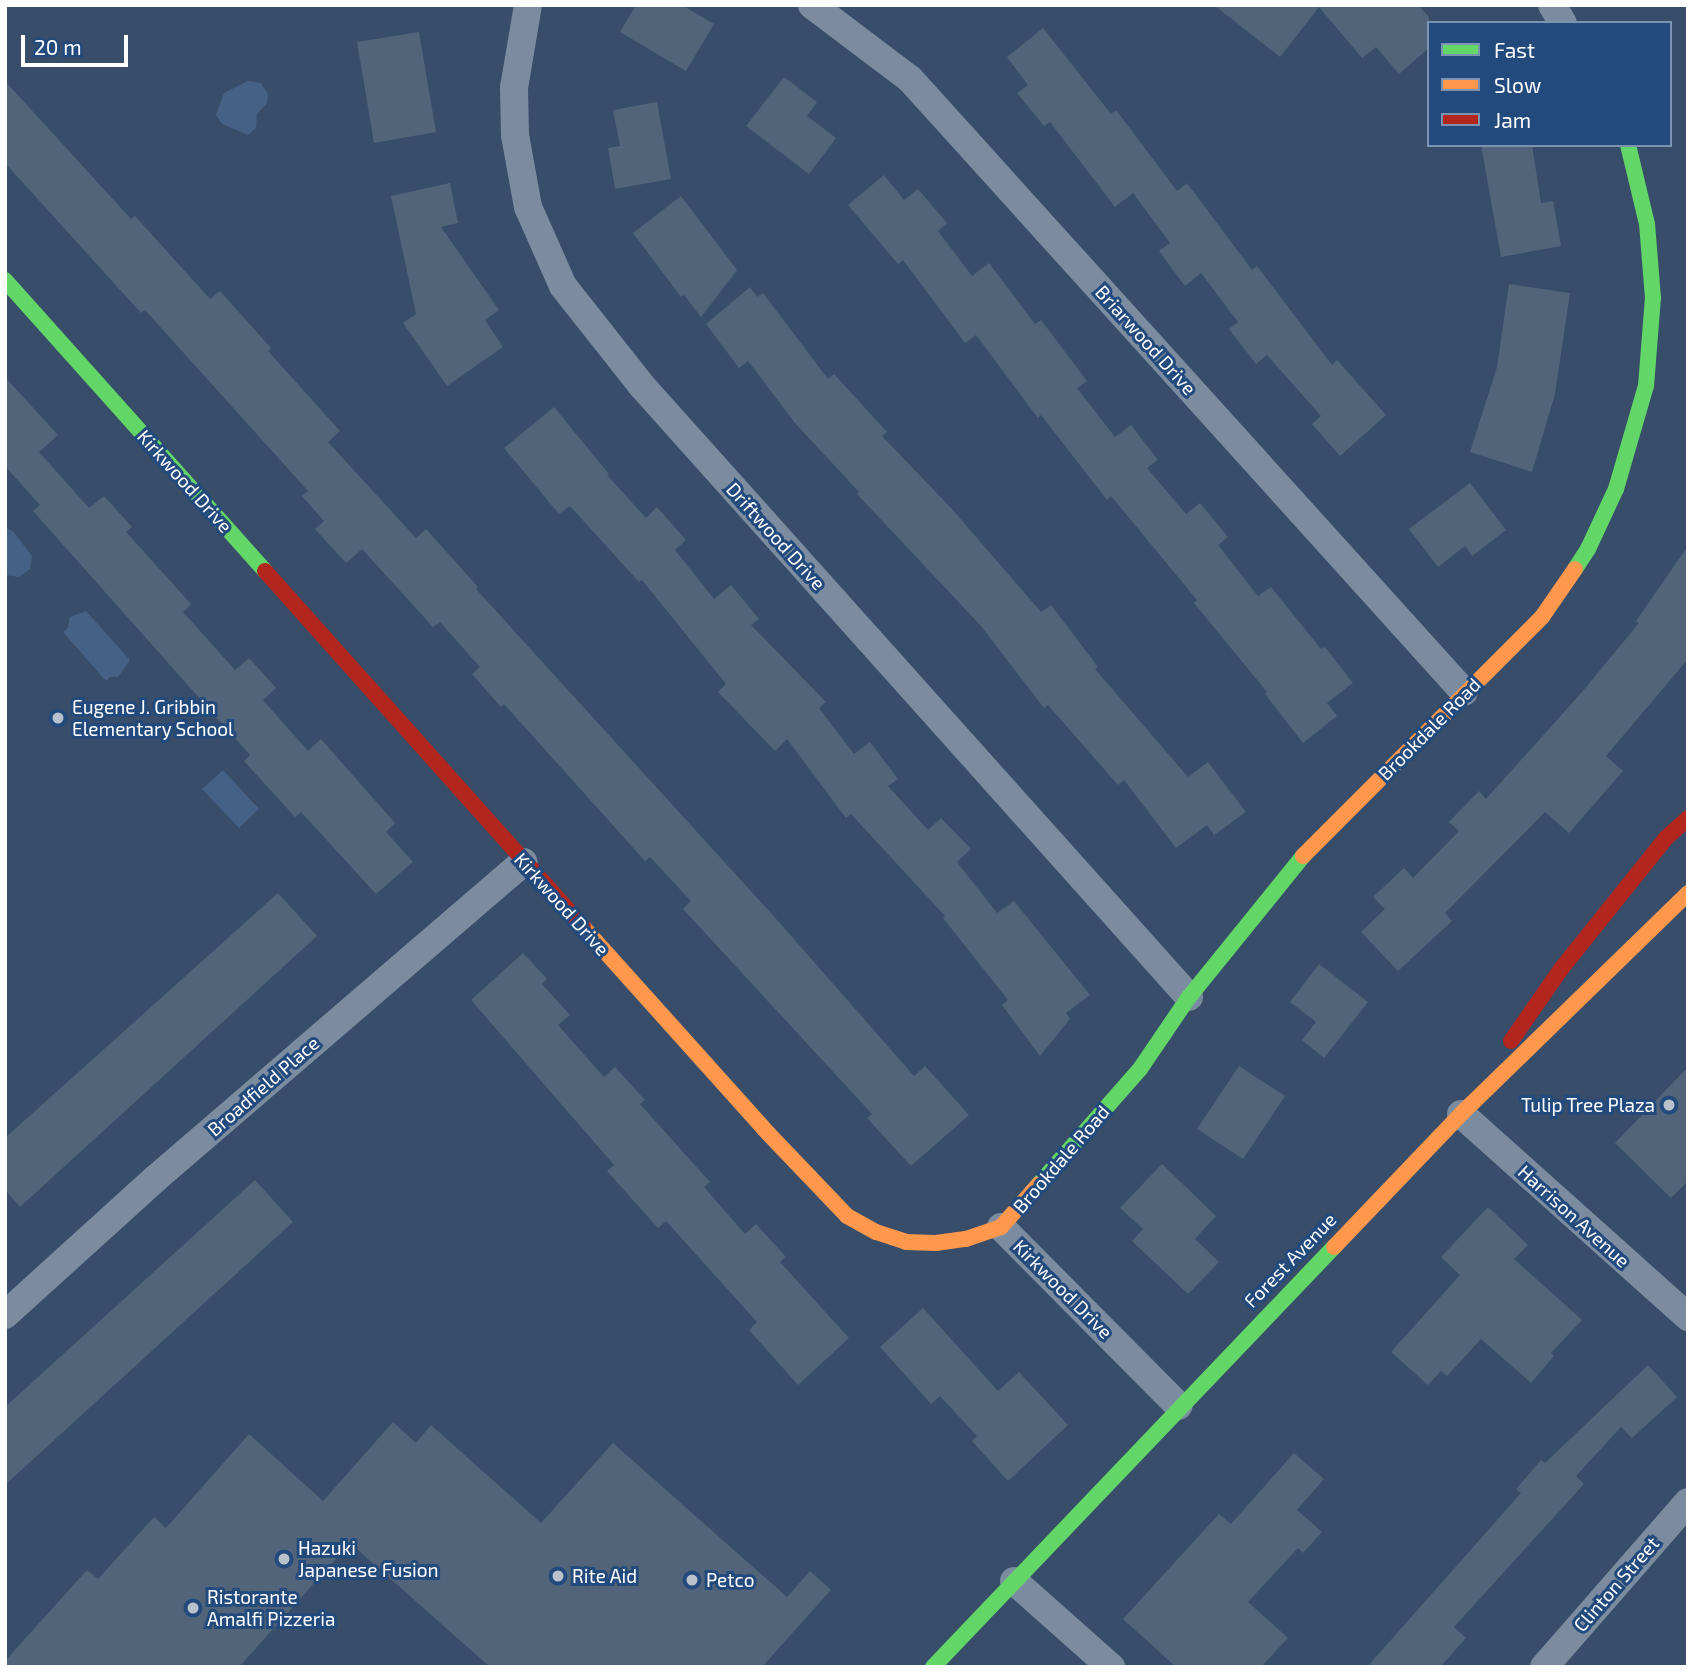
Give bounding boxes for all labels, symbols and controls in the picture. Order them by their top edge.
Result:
scale bar [24,21,131,65]
legend [1427,21,1672,147]
text: 20 m [34,34,82,59]
text: Fast [1494,37,1535,62]
text: Slow [1494,72,1541,97]
text: Jam [1494,107,1531,132]
street label: Briarwood Drive [1091,281,1201,399]
street label: Kirkwood Drive [133,425,237,537]
street label: Driftwood Drive [722,478,830,594]
street label: Brookdale Road [1373,673,1485,785]
place label: Eugene J. Gribbin Elementary School [72,696,234,740]
marker: Eugene J. Gribbin Elementary School [50,710,66,726]
street label: Kirkwood Drive [510,848,614,960]
street label: Broadfield Place [203,1031,323,1141]
place label: Tulip Tree Plaza [1521,1094,1655,1116]
marker: Tulip Tree Plaza [1661,1097,1677,1113]
street label: Brookdale Road [1008,1100,1114,1218]
street label: Harrison Avenue [1513,1160,1635,1272]
street label: Forest Avenue [1239,1208,1341,1312]
street label: Kirkwood Drive [1009,1235,1117,1343]
street label: Clinton Street [1569,1532,1663,1636]
place label: Hazuki Japanese Fusion [298,1537,439,1581]
marker: Hazuki Japanese Fusion [276,1551,292,1567]
place label: Rite Aid [572,1565,638,1587]
marker: Rite Aid [550,1568,566,1584]
place label: Petco [706,1569,754,1591]
marker: Petco [684,1572,700,1588]
place label: Ristorante Amalfi Pizzeria [207,1586,335,1630]
marker: Ristorante Amalfi Pizzeria [185,1600,201,1616]

